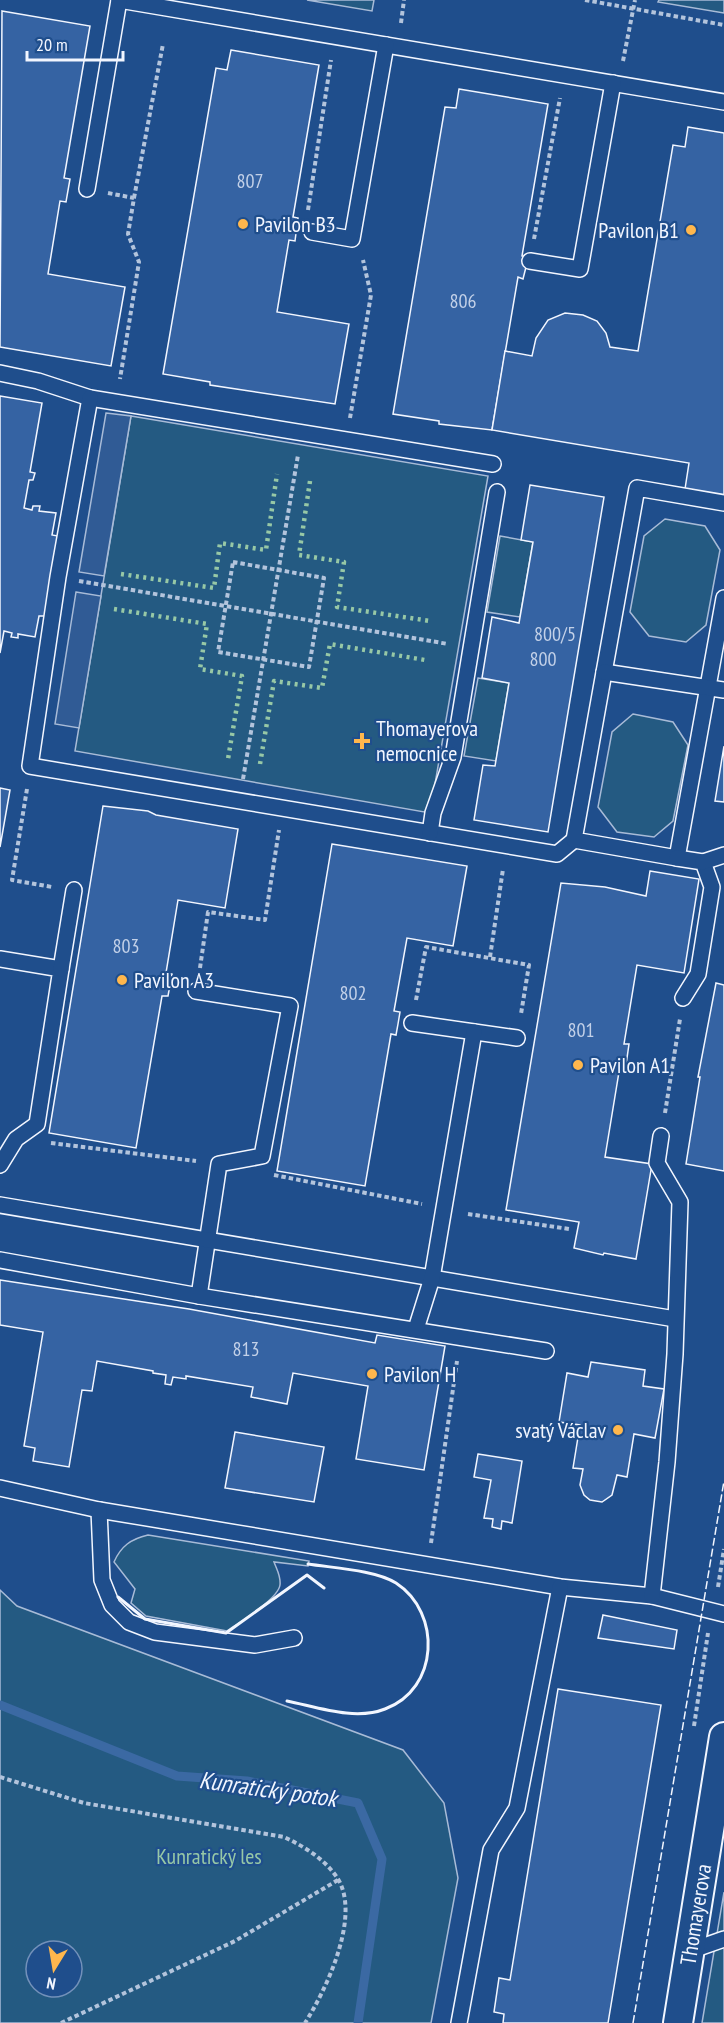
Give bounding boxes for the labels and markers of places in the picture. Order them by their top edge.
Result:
place label: Pavilon B3 [255,210,336,238]
place label: Pavilon B1 [598,216,679,244]
marker: Pavilon B3 [236,217,250,231]
marker: Pavilon B1 [684,223,698,237]
place label: Thomayerova nemocnice [376,714,478,767]
marker: Thomayerova nemocnice [353,732,371,750]
place label: Pavilon A3 [134,966,214,994]
marker: Pavilon A3 [115,973,129,987]
place label: Pavilon A1 [590,1051,670,1079]
marker: Pavilon A1 [571,1058,585,1072]
place label: Pavilon H [384,1360,456,1388]
marker: Pavilon H [365,1367,379,1381]
place label: svatý Václav [515,1416,606,1444]
marker: svatý Václav [611,1423,625,1437]

